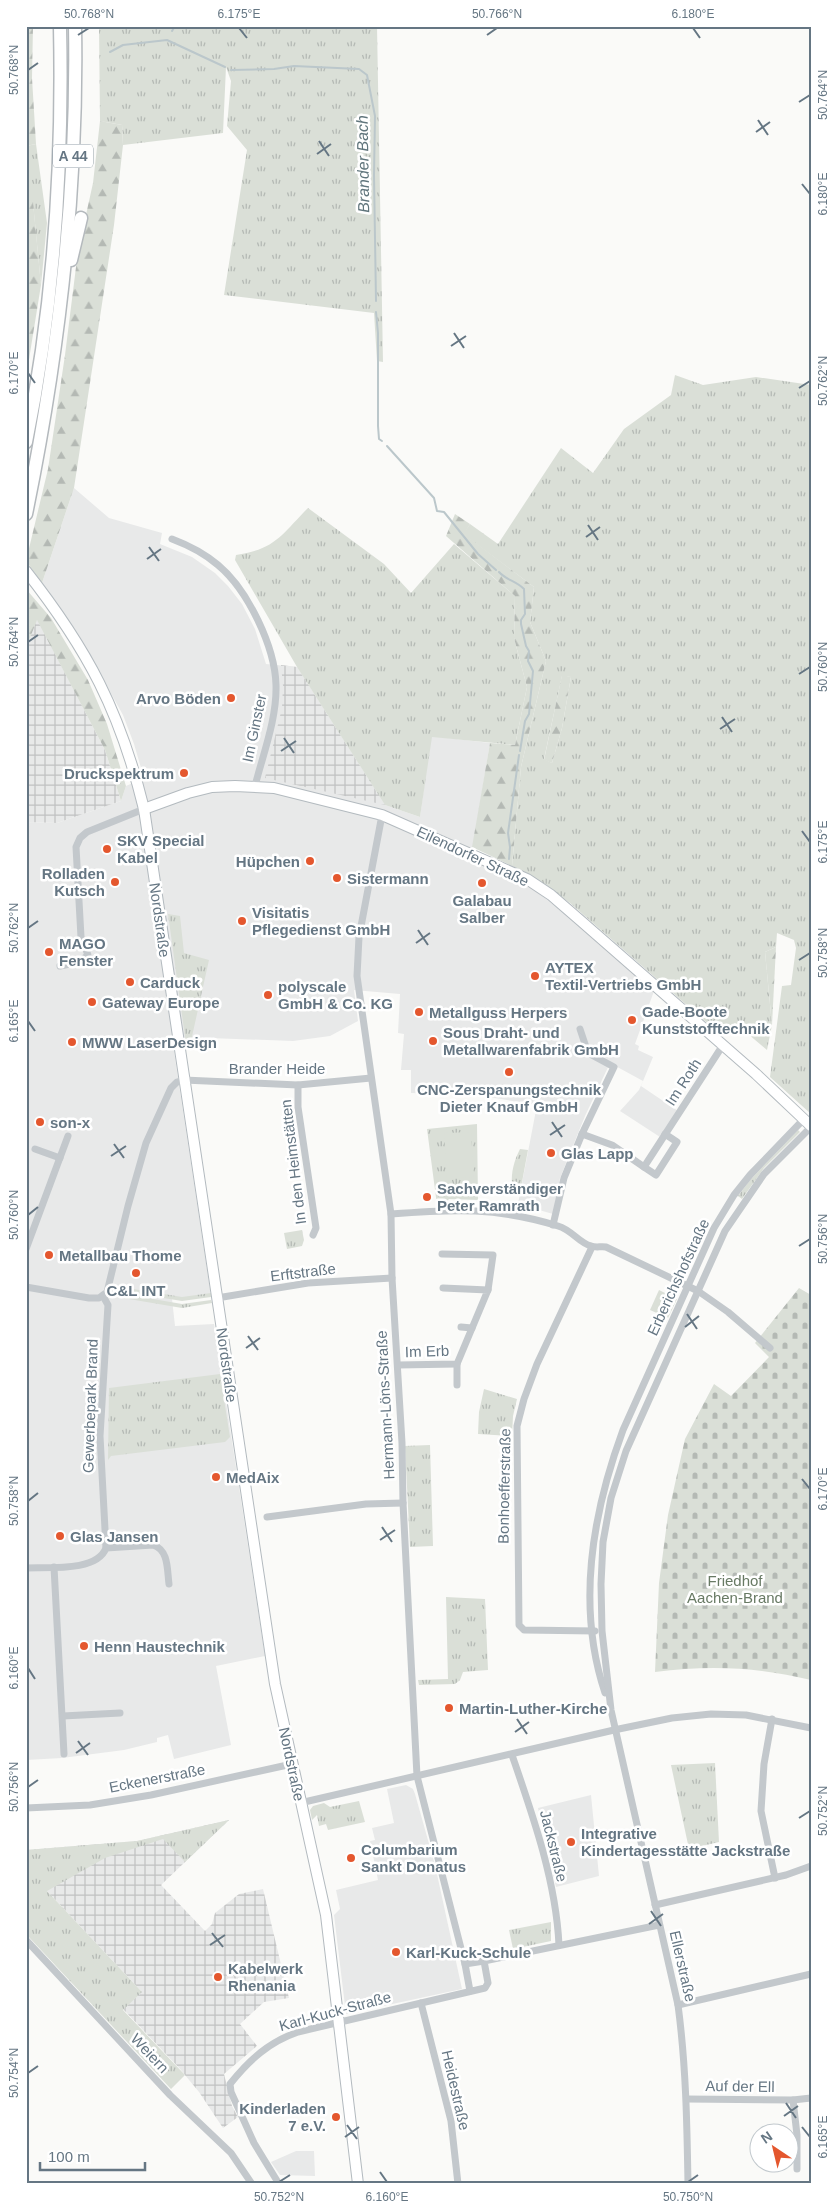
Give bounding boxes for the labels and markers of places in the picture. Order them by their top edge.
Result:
place label: Arvo Böden [136,690,221,707]
marker: Arvo Böden [225,692,237,704]
place label: Druckspektrum [64,765,174,782]
marker: Druckspektrum [178,767,190,779]
place label: SKV Special Kabel [117,832,205,866]
marker: SKV Special Kabel [101,843,113,855]
place label: Hüpchen [236,853,300,870]
marker: Hüpchen [304,855,316,867]
place label: Rolladen Kutsch [42,865,105,899]
place label: Sistermann [347,870,429,887]
marker: Sistermann [331,872,343,884]
marker: Rolladen Kutsch [109,876,121,888]
marker: Galabau Salber [476,877,488,889]
place label: Galabau Salber [452,892,512,926]
place label: Visitatis Pflegedienst GmbH [252,904,390,938]
marker: Visitatis Pflegedienst GmbH [236,915,248,927]
place label: MAGO Fenster [59,935,113,969]
marker: MAGO Fenster [43,946,55,958]
place label: AYTEX Textil-Vertriebs GmbH [545,959,701,993]
marker: AYTEX Textil-Vertriebs GmbH [529,970,541,982]
place label: Carduck [140,974,201,991]
marker: Carduck [124,976,136,988]
place label: polyscale GmbH & Co. KG [278,978,393,1012]
marker: polyscale GmbH & Co. KG [262,989,274,1001]
place label: Gateway Europe [102,994,220,1011]
marker: Gateway Europe [86,996,98,1008]
place label: Gade-Boote Kunststofftechnik [642,1003,770,1037]
place label: Metallguss Herpers [429,1004,567,1021]
marker: Metallguss Herpers [413,1006,425,1018]
marker: Gade-Boote Kunststofftechnik [626,1014,638,1026]
place label: Sous Draht- und Metallwarenfabrik GmbH [443,1024,619,1058]
place label: MWW LaserDesign [82,1034,217,1051]
marker: Sous Draht- und Metallwarenfabrik GmbH [427,1035,439,1047]
marker: MWW LaserDesign [66,1036,78,1048]
marker: CNC-Zerspanungstechnik Dieter Knauf GmbH [503,1066,515,1078]
place label: CNC-Zerspanungstechnik Dieter Knauf GmbH [417,1081,602,1115]
place label: son-x [50,1114,91,1131]
marker: son-x [34,1116,46,1128]
place label: Glas Lapp [561,1145,634,1162]
marker: Glas Lapp [545,1147,557,1159]
place label: Sachverständiger Peter Ramrath [437,1180,563,1214]
marker: Sachverständiger Peter Ramrath [421,1191,433,1203]
place label: Metallbau Thome [59,1247,182,1264]
marker: Metallbau Thome [43,1249,55,1261]
marker: C&L INT [130,1267,142,1279]
place label: C&L INT [107,1282,165,1299]
place label: MedAix [226,1469,280,1486]
marker: MedAix [210,1471,222,1483]
place label: Glas Jansen [70,1528,158,1545]
marker: Glas Jansen [54,1530,66,1542]
place label: Henn Haustechnik [94,1638,226,1655]
marker: Henn Haustechnik [78,1640,90,1652]
place label: Martin-Luther-Kirche [459,1700,607,1717]
marker: Martin-Luther-Kirche [443,1702,455,1714]
place label: Integrative Kindertagesstätte Jackstraße [581,1825,790,1859]
marker: Integrative Kindertagesstätte Jackstraße [565,1836,577,1848]
place label: Columbarium Sankt Donatus [361,1841,466,1875]
marker: Columbarium Sankt Donatus [345,1852,357,1864]
place label: Karl-Kuck-Schule [406,1944,531,1961]
marker: Karl-Kuck-Schule [390,1946,402,1958]
place label: Kabelwerk Rhenania [228,1960,304,1994]
marker: Kabelwerk Rhenania [212,1971,224,1983]
place label: Kinderladen 7 e.V. [239,2100,326,2134]
marker: Kinderladen 7 e.V. [330,2111,342,2123]

